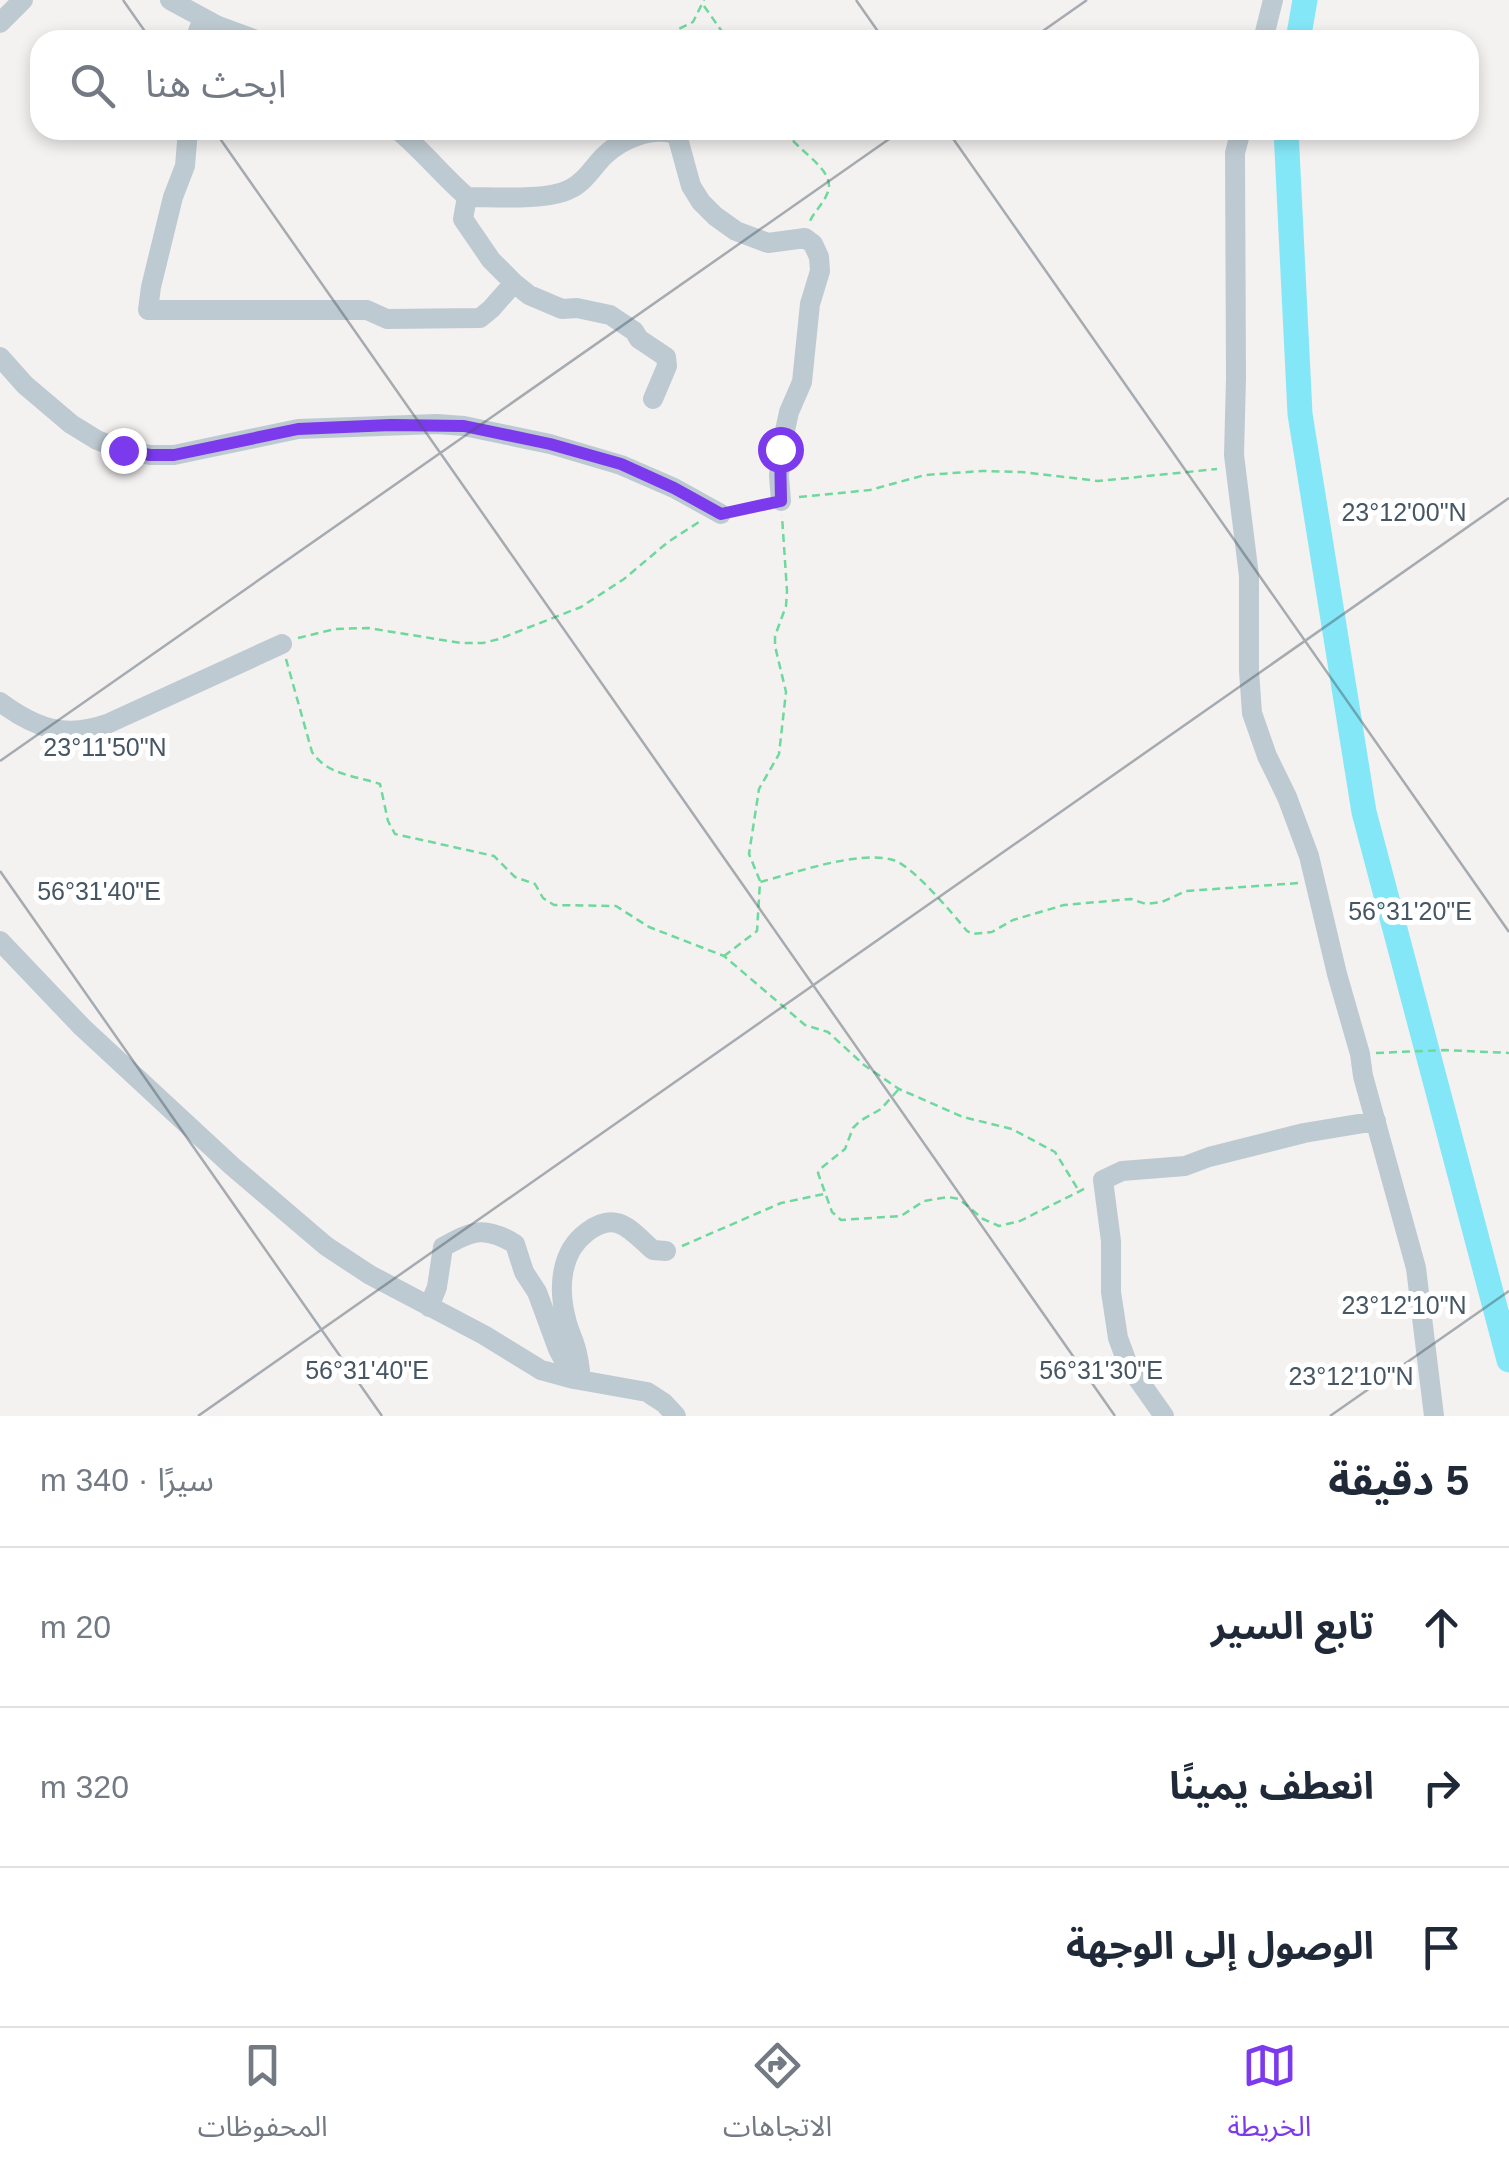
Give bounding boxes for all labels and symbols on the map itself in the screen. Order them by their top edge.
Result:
route start [758,427,804,473]
route end [101,428,147,474]
text: 23°12'00"N [1341,498,1467,526]
text: 23°11'50"N [43,733,167,761]
text: 56°31'40"E [37,877,161,905]
text: 56°31'20"E [1348,897,1472,925]
text: 23°12'10"N [1341,1291,1467,1319]
text: 56°31'40"E [305,1356,429,1384]
text: 56°31'30"E [1039,1356,1163,1384]
text: 23°12'10"N [1288,1362,1414,1390]

